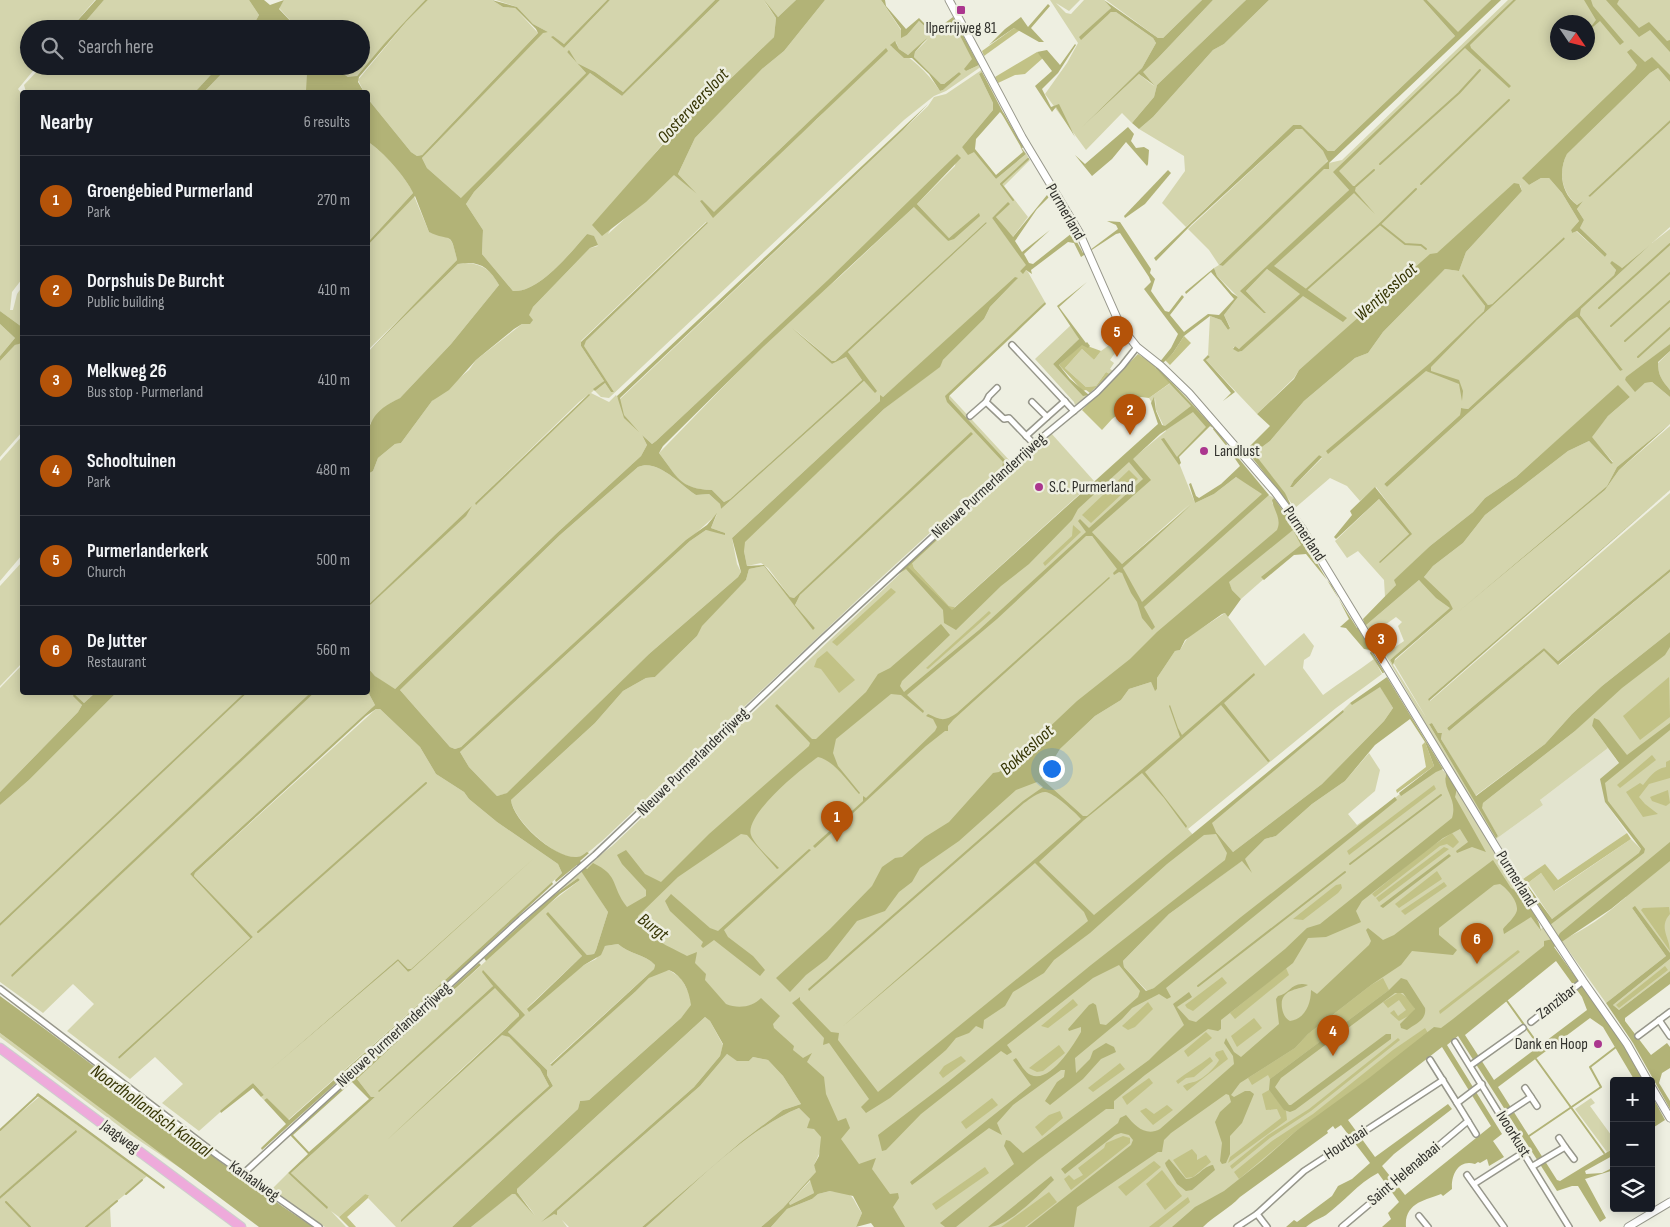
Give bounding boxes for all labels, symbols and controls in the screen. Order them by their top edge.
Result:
marker: Ilperrijweg 81 [955,4,967,16]
north arrow [1550,15,1595,60]
place label: Ilperrijweg 81 [925,19,997,38]
search box [20,20,370,75]
icon: search [38,34,66,62]
text: Search here [78,36,154,59]
water label: Oosterveersloot [653,64,733,148]
text: Nearby [40,110,93,135]
text: 6 results [304,113,350,132]
text: Groengebied Purmerland [87,180,253,203]
street label: Purmerland [1041,180,1089,244]
text: 1 [53,191,59,210]
text: 270 m [317,191,350,210]
text: Park [87,203,110,222]
water label: Wentjessloot [1350,258,1422,326]
text: Dorpshuis De Burcht [87,270,224,293]
text: 2 [52,281,60,300]
text: 410 m [318,281,350,300]
text: Public building [87,293,164,312]
pin: 5 [1101,316,1133,357]
text: Melkweg 26 [87,360,167,383]
text: 3 [52,371,60,390]
text: 410 m [318,371,350,390]
text: Bus stop · Purmerland [87,383,203,402]
pin: 2 [1114,394,1146,435]
street label: Nieuwe Purmerlanderrijweg [928,430,1050,542]
place label: Landlust [1214,442,1260,461]
marker: Landlust [1198,445,1210,457]
text: Schooltuinen [87,450,176,473]
text: 4 [52,461,60,480]
text: 480 m [316,461,350,480]
text: Park [87,473,110,492]
place label: S.C. Purmerland [1049,478,1134,497]
marker: S.C. Purmerland [1033,481,1045,493]
street label: Purmerland [1279,503,1329,565]
text: Purmerlanderkerk [87,540,208,563]
text: 5 [52,551,60,570]
text: 500 m [316,551,350,570]
text: Church [87,563,126,582]
pin: 3 [1365,623,1397,664]
text: De Jutter [87,630,147,653]
text: 6 [52,641,60,660]
text: 560 m [317,641,350,660]
text: Restaurant [87,653,146,672]
street label: Nieuwe Purmerlanderrijweg [633,704,753,820]
water label: Bokkesloot [996,720,1059,780]
your location [1039,756,1065,782]
pin: 1 [821,801,853,842]
street label: Purmerland [1492,848,1540,910]
water label: Burgt [634,909,673,946]
pin: 6 [1461,923,1493,964]
street label: Nieuwe Purmerlanderrijweg [333,979,455,1091]
street label: Zanzibar [1533,980,1581,1024]
pin: 4 [1317,1015,1349,1056]
place label: Dank en Hoop [1515,1035,1588,1054]
marker: Dank en Hoop [1592,1038,1604,1050]
water label: Noordhollandsch Kanaal [87,1060,216,1162]
map controls [1610,1077,1655,1212]
button: + [1610,1077,1655,1122]
street label: Ivoorkust [1492,1108,1535,1161]
street label: Jaagweg [96,1116,143,1158]
street label: Houtbaai [1321,1122,1371,1164]
button: − [1610,1122,1655,1167]
street label: Saint Helenabaai [1364,1138,1444,1210]
street label: Kanaalweg [225,1157,283,1205]
button: layers [1610,1167,1655,1212]

